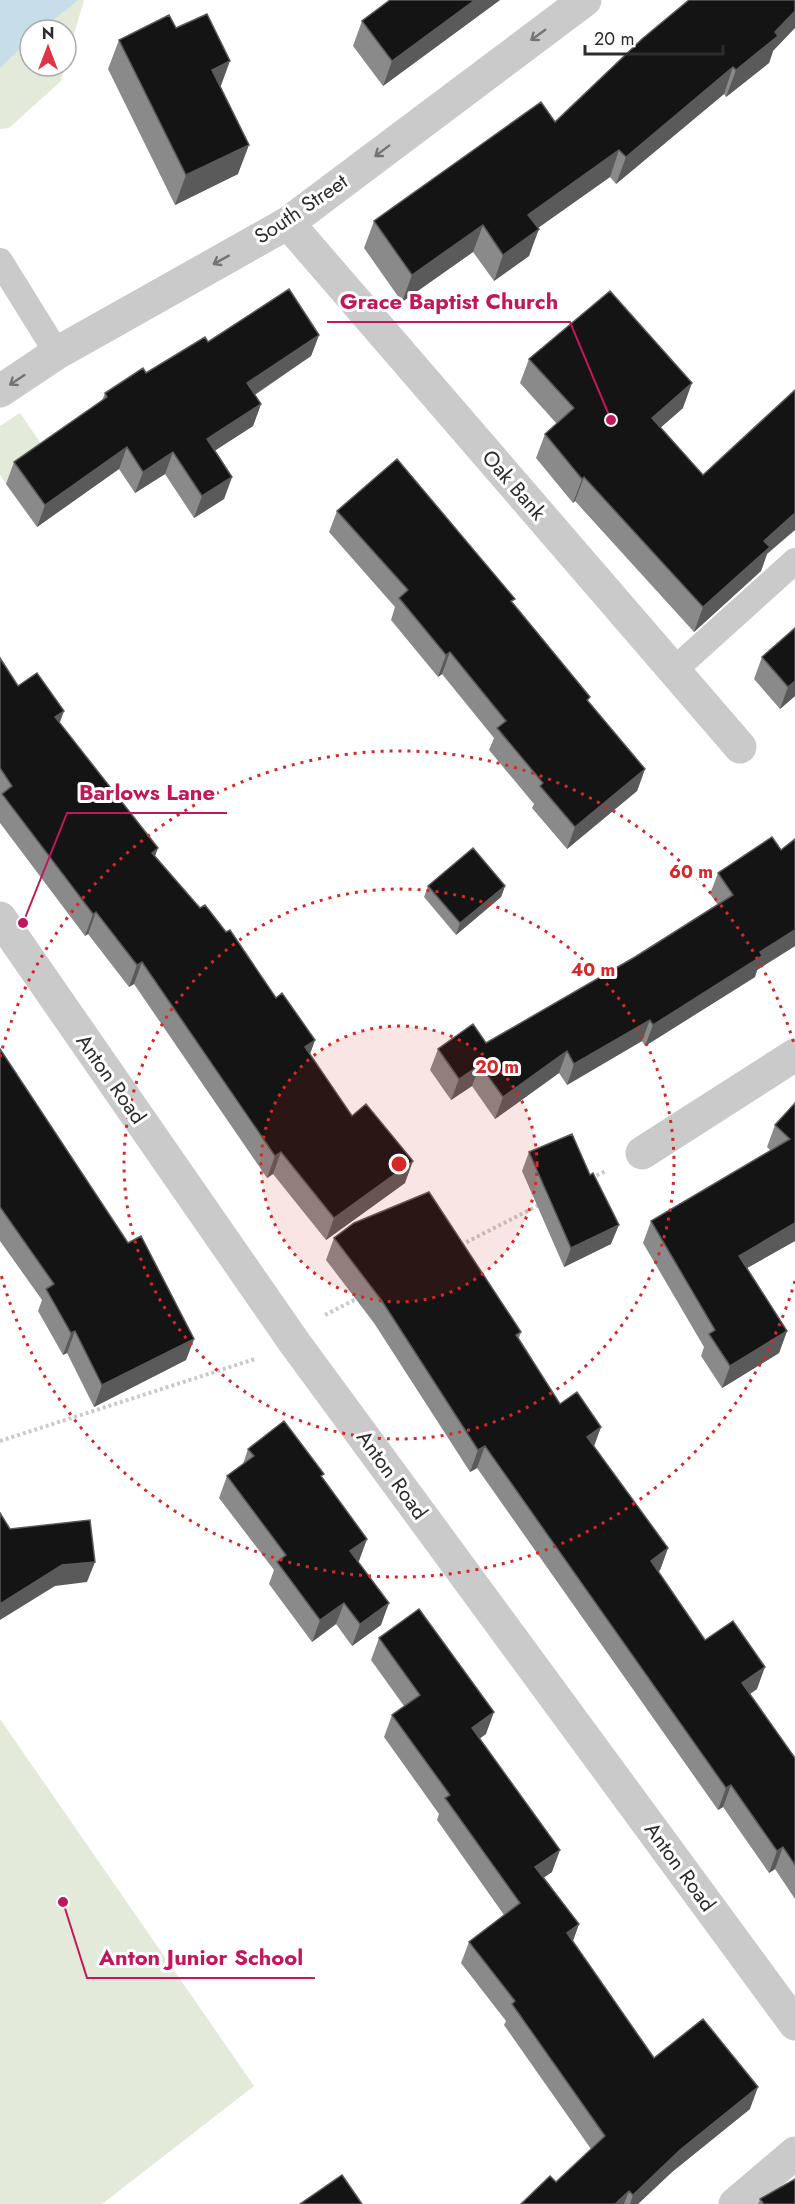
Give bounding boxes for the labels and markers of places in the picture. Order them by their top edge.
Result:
callout: Grace Baptist Church [327,282,570,322]
callout: Barlows Lane [67,773,227,813]
centre of rings [389,1154,409,1174]
callout: Anton Junior School [87,1938,315,1978]

